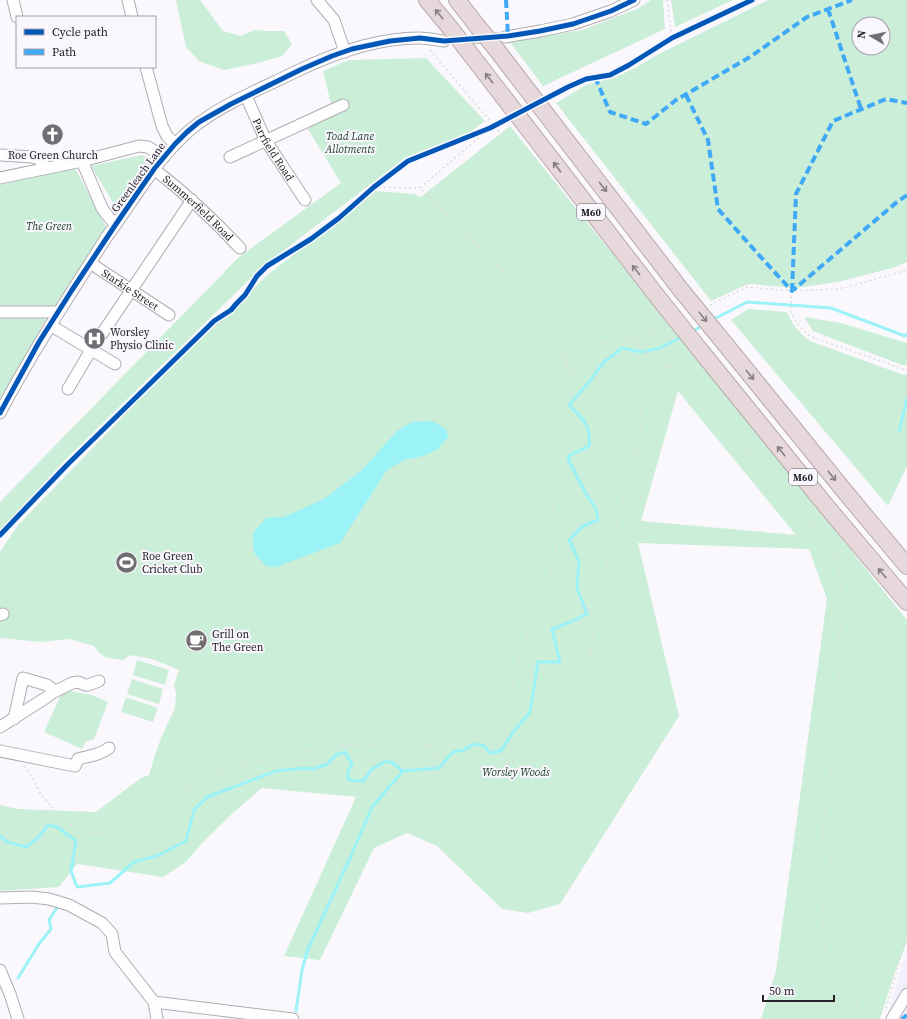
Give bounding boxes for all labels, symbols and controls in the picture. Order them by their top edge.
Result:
one-way arrow [434,9,443,20]
legend [16,16,156,68]
north arrow [851,16,891,56]
text: Cycle path [52,24,108,40]
text: N [854,29,870,40]
text: Path [52,44,76,60]
one-way arrow [485,73,493,84]
street label: Parrfield Road [249,116,298,184]
church icon: Roe Green Church [40,122,66,148]
park label: Toad Lane Allotments [324,129,375,157]
street label: Greenleach Lane [108,139,169,215]
place label: Roe Green Church [8,148,98,163]
one-way arrow [553,161,561,172]
street label: Summerfield Road [159,172,237,245]
one-way arrow [598,182,607,193]
road number: M60 [577,204,605,220]
park label: The Green [26,219,73,234]
one-way arrow [632,264,641,275]
street label: Starkie Street [98,266,162,314]
one-way arrow [699,312,708,323]
hospital icon: Worsley Physio Clinic [81,325,107,351]
place label: Worsley Physio Clinic [110,325,174,353]
one-way arrow [746,370,755,381]
one-way arrow [777,445,786,456]
road number: M60 [789,469,817,485]
one-way arrow [828,471,836,482]
sports icon: Roe Green Cricket Club [114,549,140,575]
place label: Roe Green Cricket Club [142,549,203,577]
one-way arrow [877,567,886,578]
cafe icon: Grill on The Green [183,627,209,653]
place label: Grill on The Green [212,627,264,655]
park label: Worsley Woods [482,765,550,780]
scale bar [763,977,834,1003]
text: 50 m [769,983,795,999]

